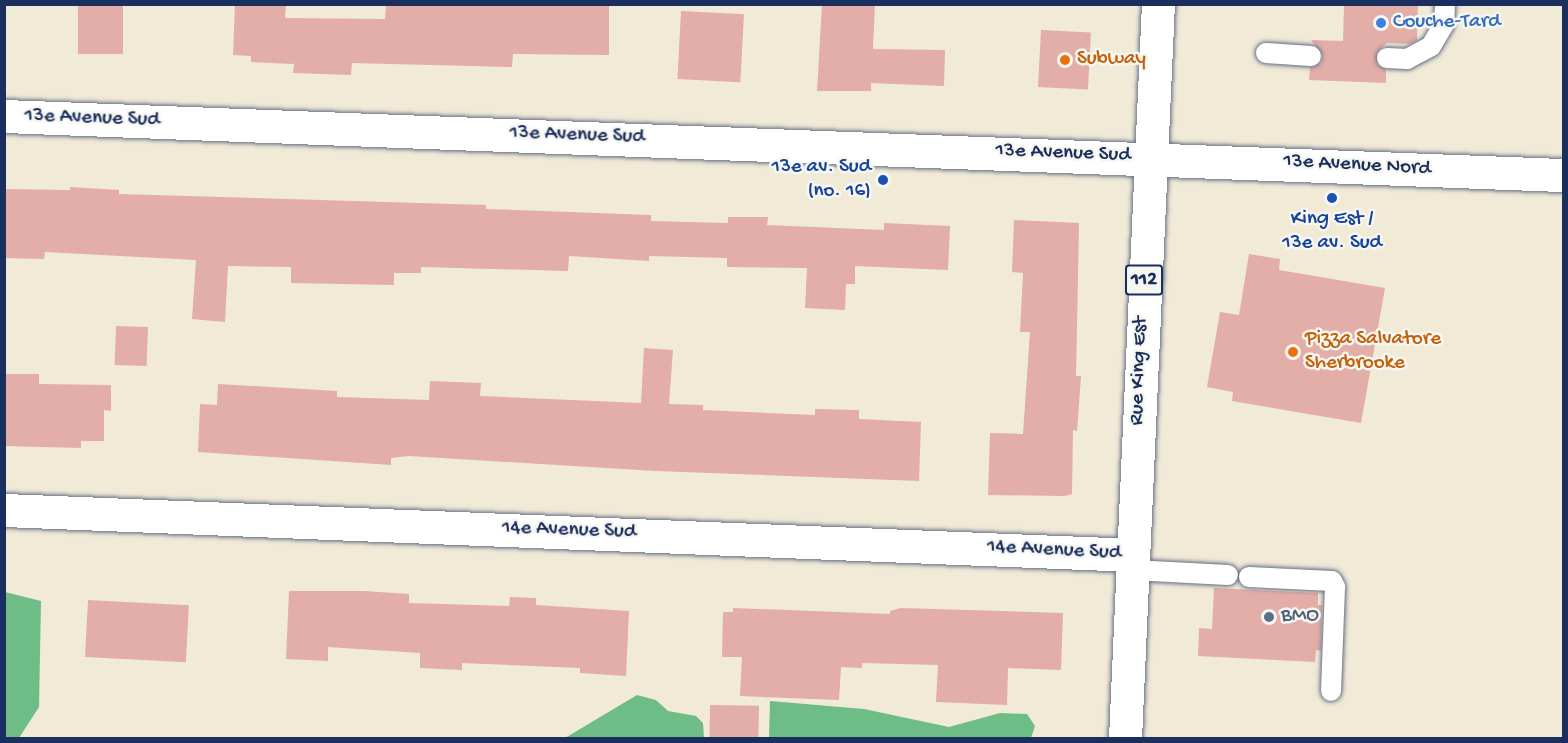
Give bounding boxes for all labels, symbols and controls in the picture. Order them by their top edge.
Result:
place label: Couche-Tard [1393,10,1500,36]
marker: Couche-Tard [1374,16,1388,30]
place label: Subway [1077,47,1146,73]
marker: Subway [1058,53,1072,67]
street label: 13e Avenue Sud [24,104,160,134]
street label: 13e Avenue Sud [509,121,645,151]
street label: 13e Avenue Sud [995,139,1131,169]
street label: 13e Avenue Nord [1283,150,1431,182]
place label: 13e av. Sud (no. 16) [771,155,871,205]
marker: 13e av. Sud (no. 16) [876,173,890,187]
marker: King Est / 13e av. Sud [1325,191,1339,205]
place label: King Est / 13e av. Sud [1282,207,1382,257]
road number: 112 [1124,263,1164,297]
street label: Rue King Est [1126,316,1154,426]
place label: Pizza Salvatore Sherbrooke [1305,327,1441,377]
marker: Pizza Salvatore Sherbrooke [1286,345,1300,359]
street label: 14e Avenue Sud [501,516,637,546]
street label: 14e Avenue Sud [986,535,1122,567]
place label: BMO [1281,604,1319,630]
marker: BMO [1262,610,1276,624]

